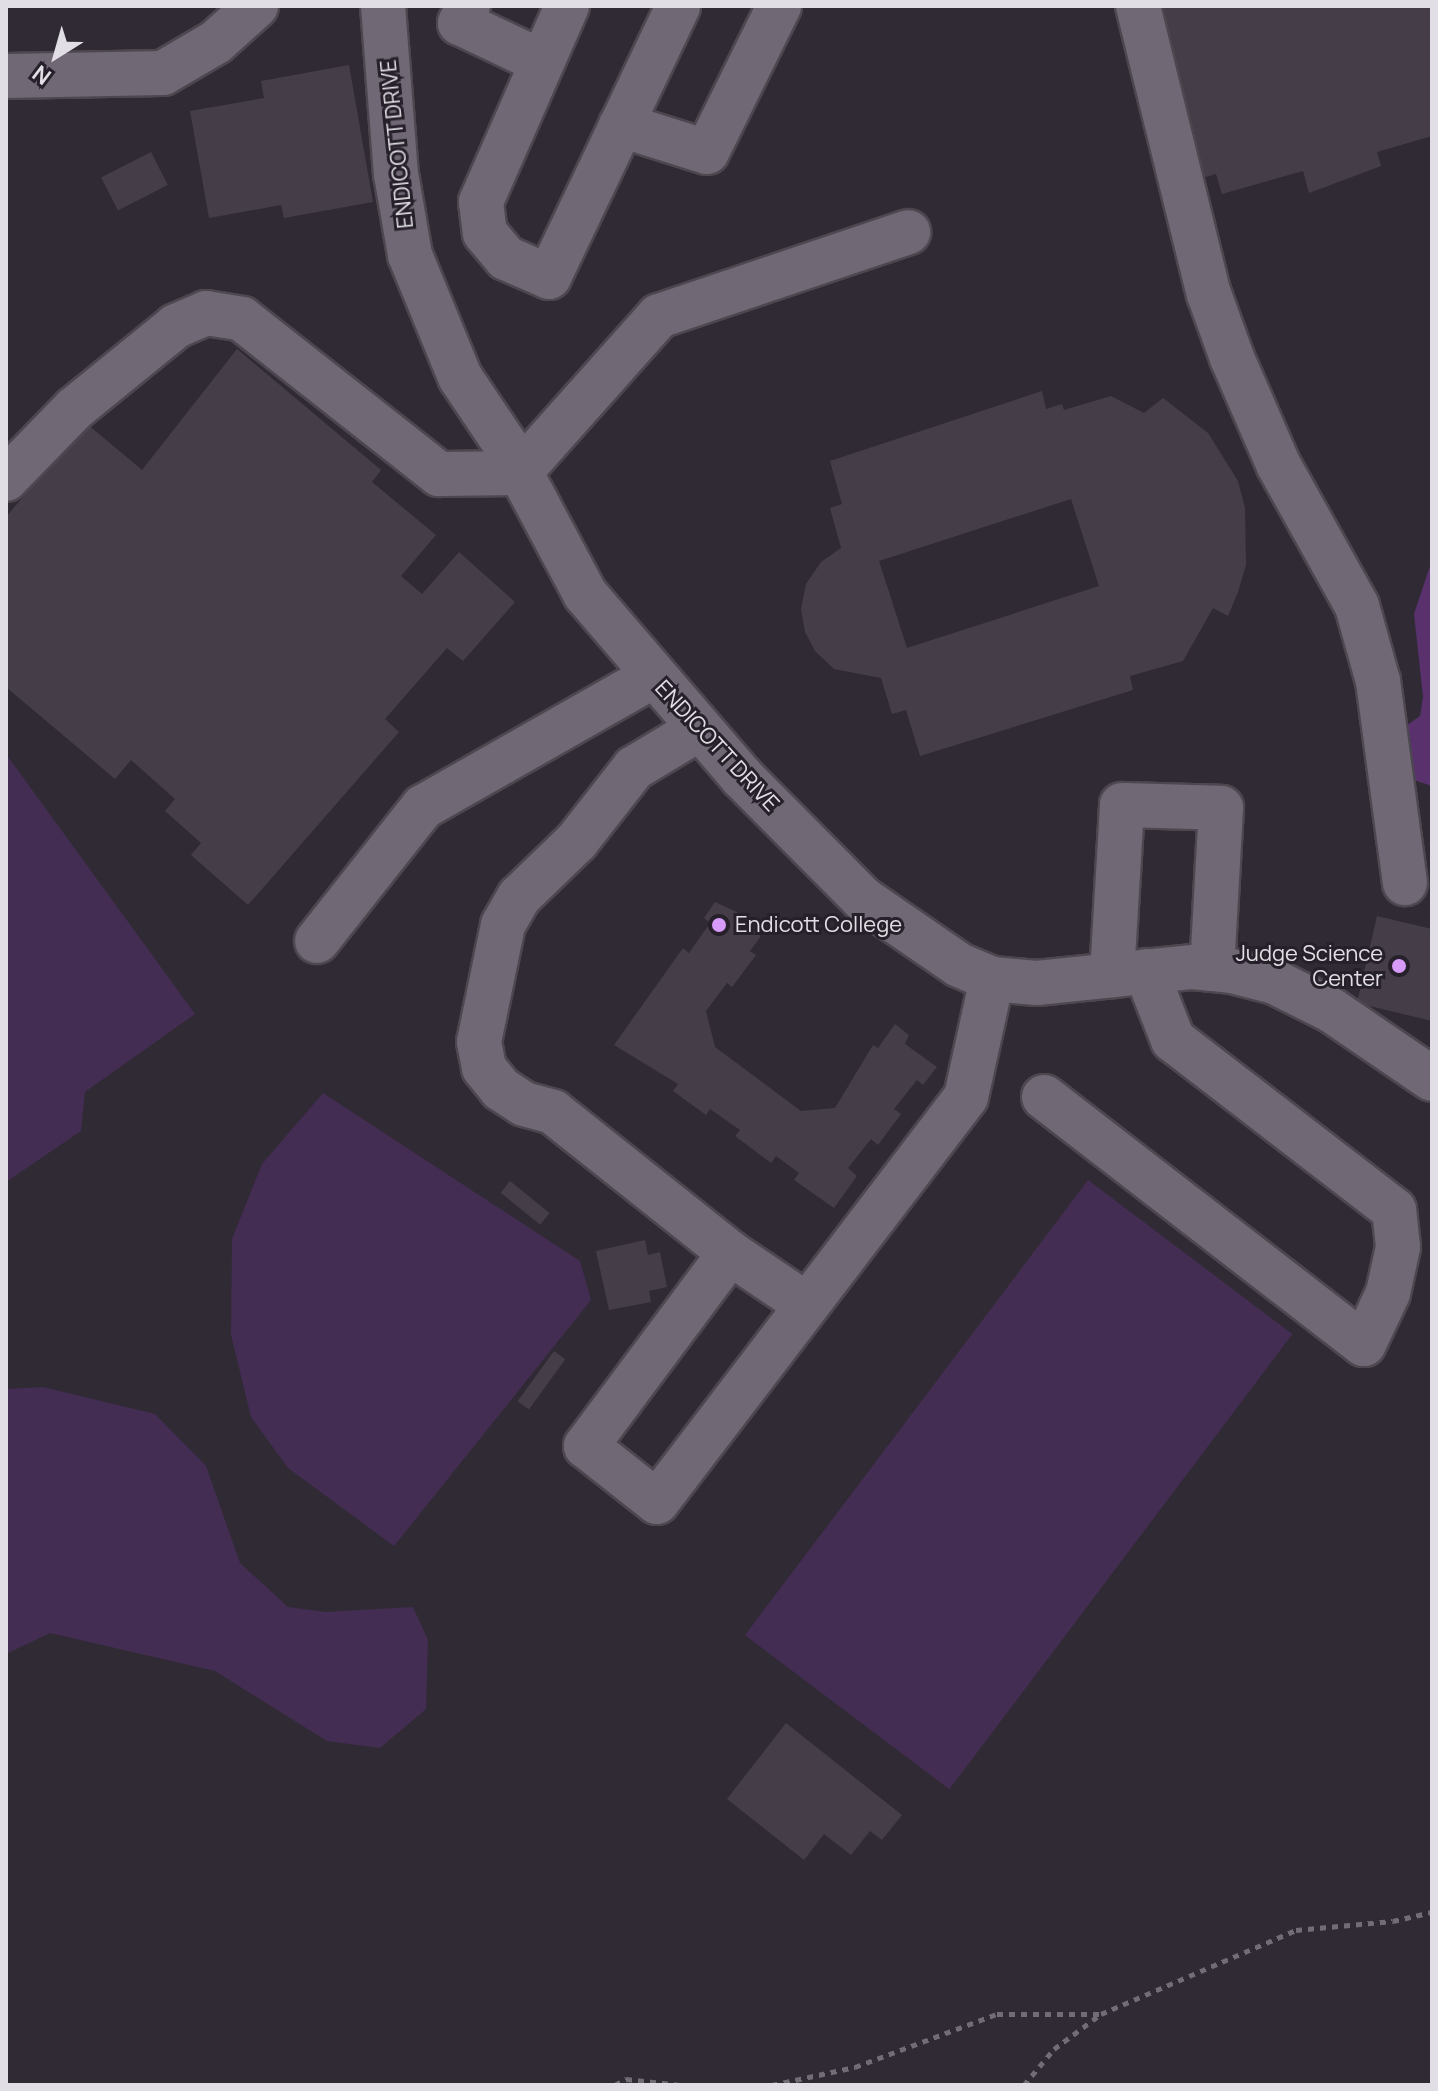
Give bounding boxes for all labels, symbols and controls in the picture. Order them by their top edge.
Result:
north arrow [16,16,96,96]
text: N [26,58,57,92]
street label: ENDICOTT DRIVE [375,58,419,230]
street label: ENDICOTT DRIVE [649,675,785,817]
place label: Endicott College [735,912,902,938]
marker: Endicott College [710,916,728,934]
place label: Judge Science Center [1236,940,1383,992]
marker: Judge Science Center [1390,957,1408,975]

